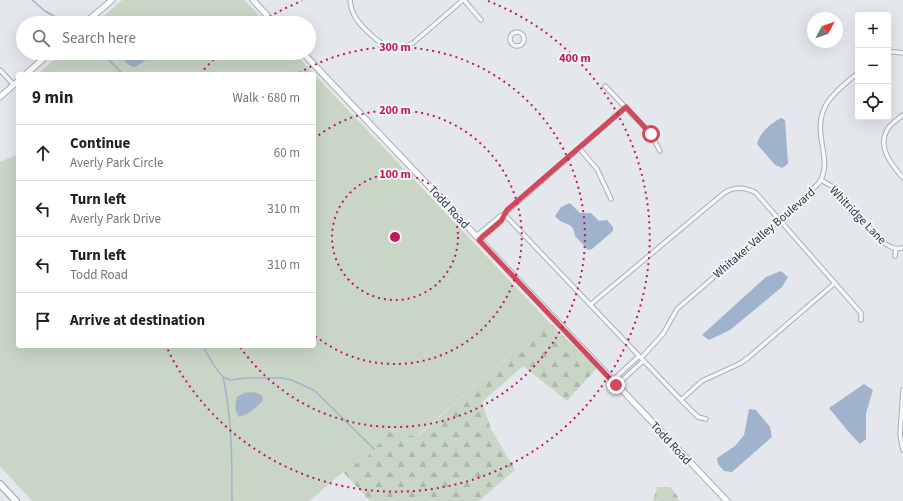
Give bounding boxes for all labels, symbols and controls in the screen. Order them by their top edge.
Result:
north arrow [807,12,843,48]
map controls [855,12,891,120]
button: + [855,12,891,48]
search box [16,16,316,60]
icon: search [30,27,52,49]
text: Search here [62,28,136,49]
text: 300 m [379,39,411,56]
button: − [855,48,891,84]
text: 400 m [559,50,591,67]
button: locate [855,84,891,120]
text: 9 min [32,86,73,110]
text: Walk · 680 m [232,89,300,107]
text: 200 m [379,102,411,119]
route start [642,125,660,143]
text: Continue [70,133,130,154]
icon: ahead [32,142,54,164]
text: 60 m [274,144,300,162]
text: Averly Park Circle [70,154,164,172]
text: 100 m [379,166,411,183]
street label: Todd Road [424,182,473,233]
street label: Whitridge Lane [825,182,890,248]
street label: Whitaker Valley Boulevard [710,184,819,283]
text: Turn left [70,189,126,210]
icon: left [32,198,54,220]
text: 310 m [267,200,300,218]
text: Averly Park Drive [70,210,161,228]
centre of rings [388,230,402,244]
text: Turn left [70,245,126,266]
icon: left [32,254,54,276]
text: 310 m [267,256,300,274]
text: Todd Road [70,266,128,284]
icon: arrive [32,310,54,332]
text: Arrive at destination [70,310,205,331]
route end [607,376,625,394]
street label: Todd Road [646,418,695,469]

